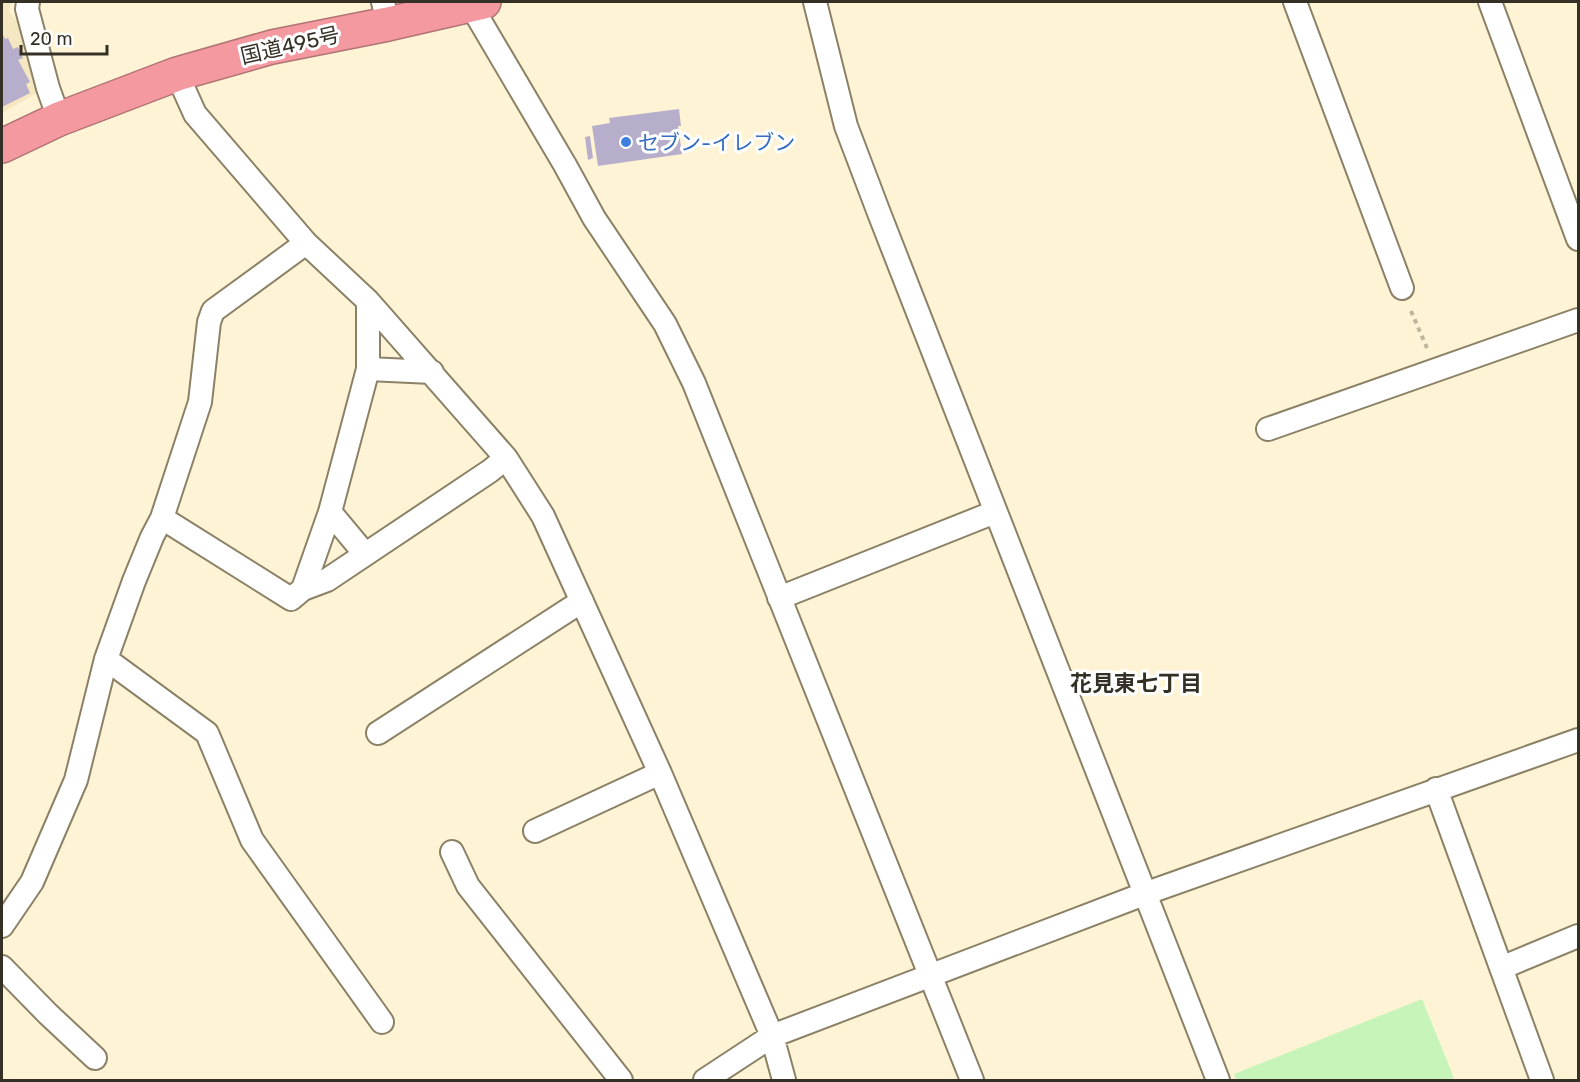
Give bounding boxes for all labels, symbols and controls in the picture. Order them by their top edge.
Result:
scale bar [21,18,106,56]
street label: 国道495号 [238,21,342,69]
text: 20 m [30,28,72,50]
place label: セブン-イレブン [638,130,795,155]
marker: セブン-イレブン [619,135,633,149]
district label: 花見東七丁目 [1070,670,1202,697]

